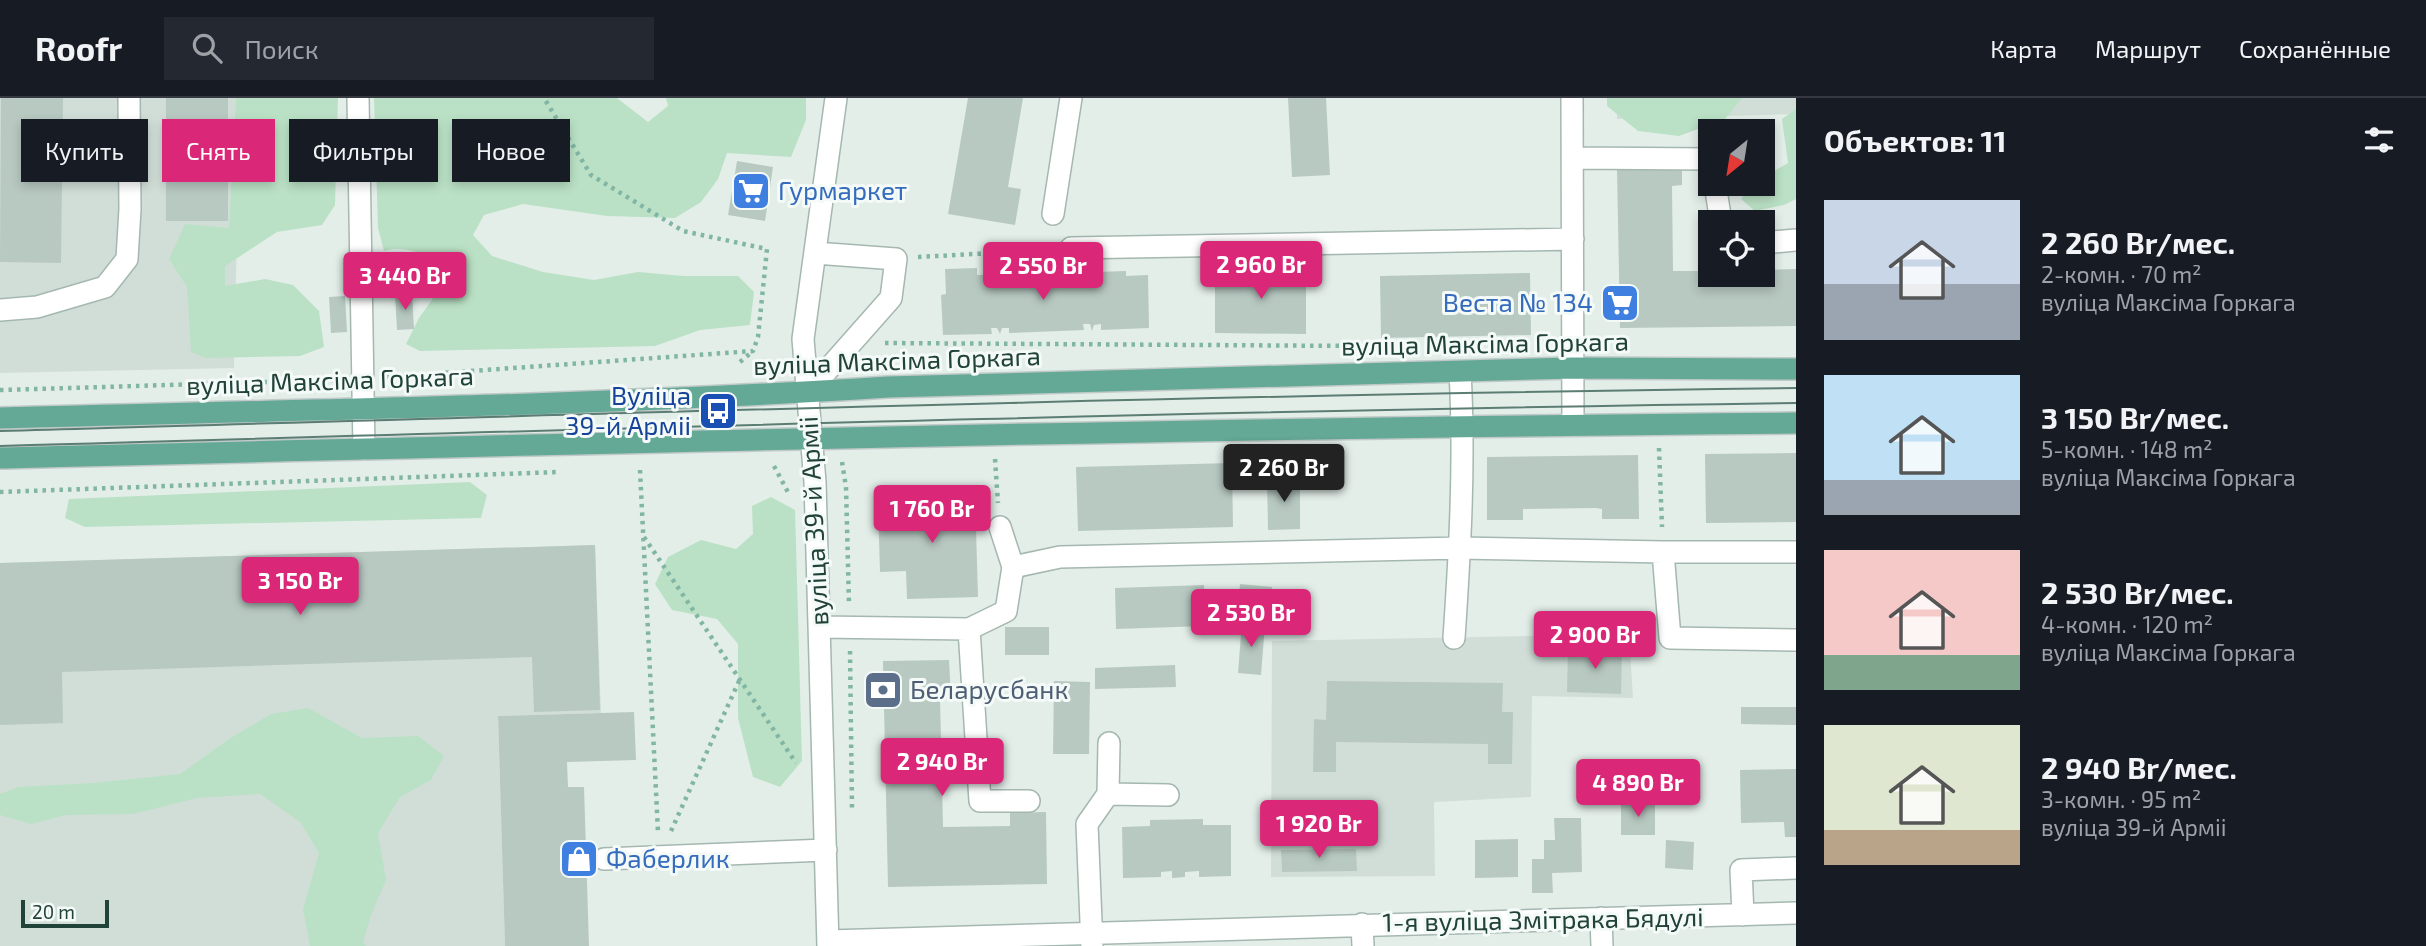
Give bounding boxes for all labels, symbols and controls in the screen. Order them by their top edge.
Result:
search box [164,17,654,80]
text: Roofr [35,28,122,68]
icon: search [188,29,226,67]
text: Поиск [244,33,319,64]
text: Карта [1990,34,2057,63]
text: Маршрут [2095,34,2201,63]
text: Сохранённые [2239,34,2391,63]
chip: Купить [21,119,148,182]
chip: Снять [162,119,275,182]
chip: Фильтры [289,119,438,182]
chip: Новое [452,119,570,182]
north arrow [1698,119,1774,196]
map controls [1698,119,1775,287]
icon: filters [2360,121,2398,159]
text: Объектов: 11 [1824,122,2007,158]
supermarket icon: Гурмаркет [730,170,772,212]
place label: Гурмаркет [778,174,907,206]
button: locate [1698,210,1775,287]
text: 2 260 Br/мес. [2041,224,2235,260]
icon: home [1880,228,1964,312]
pin: 2 550 Br [971,242,1115,302]
pin: 2 960 Br [1189,242,1333,301]
text: 2 960 Br [1216,250,1306,278]
text: 2 550 Br [999,251,1087,279]
pin: 3 440 Br [333,252,477,312]
text: 2-комн. · 70 m² [2041,260,2202,288]
text: 3 440 Br [359,261,451,289]
supermarket icon: Веста № 134 [1599,282,1641,324]
place label: Веста № 134 [1443,286,1593,317]
text: вуліца Максіма Горкага [2041,288,2296,316]
street label: вуліца Максіма Горкага [1341,324,1629,362]
street label: вуліца Максіма Горкага [753,339,1041,381]
street label: вуліца Максіма Горкага [186,359,474,401]
place label: Вуліца 39-й Арміі [565,379,691,440]
bus stop icon: Вуліца 39-й Арміі [697,390,739,432]
text: 3 150 Br/мес. [2041,399,2229,435]
icon: home [1880,403,1964,487]
street label: вуліца 39-й Арміі [792,415,834,627]
text: 5-комн. · 148 m² [2041,435,2213,463]
pin: 2 260 Br [1212,444,1356,504]
text: 2 260 Br [1239,453,1329,481]
text: вуліца Максіма Горкага [2041,463,2296,491]
pin: 1 760 Br [860,486,1004,545]
text: 1 760 Br [890,494,974,522]
pin: 3 150 Br [228,558,372,617]
text: 3 150 Br [258,566,342,594]
text: 2 530 Br/мес. [2041,574,2234,610]
icon: home [1880,578,1964,662]
pin: 2 530 Br [1179,589,1323,649]
text: 2 530 Br [1207,598,1295,626]
text: 4-комн. · 120 m² [2041,610,2213,638]
pin: 2 900 Br [1523,612,1667,671]
text: 2 900 Br [1550,620,1640,648]
text: вуліца Максіма Горкага [2041,638,2296,666]
bank icon: Беларусбанк [862,669,904,711]
place label: Беларусбанк [910,673,1068,705]
pin: 2 940 Br [870,738,1014,798]
text: 2 940 Br [897,747,987,775]
text: 2 940 Br/мес. [2041,749,2237,785]
icon: home [1880,753,1964,837]
pin: 4 890 Br [1566,760,1710,819]
text: 4 890 Br [1592,768,1684,796]
text: 3-комн. · 95 m² [2041,785,2201,813]
pin: 1 920 Br [1247,800,1391,860]
text: 1 920 Br [1276,809,1362,837]
text: вуліца 39-й Арміі [2041,813,2227,841]
shop icon: Фаберлик [558,838,600,880]
place label: Фаберлик [606,842,730,873]
scale bar [21,897,108,929]
text: 20 m [32,900,75,923]
street label: 1-я вуліца Змітрака Бядулі [1382,900,1704,938]

